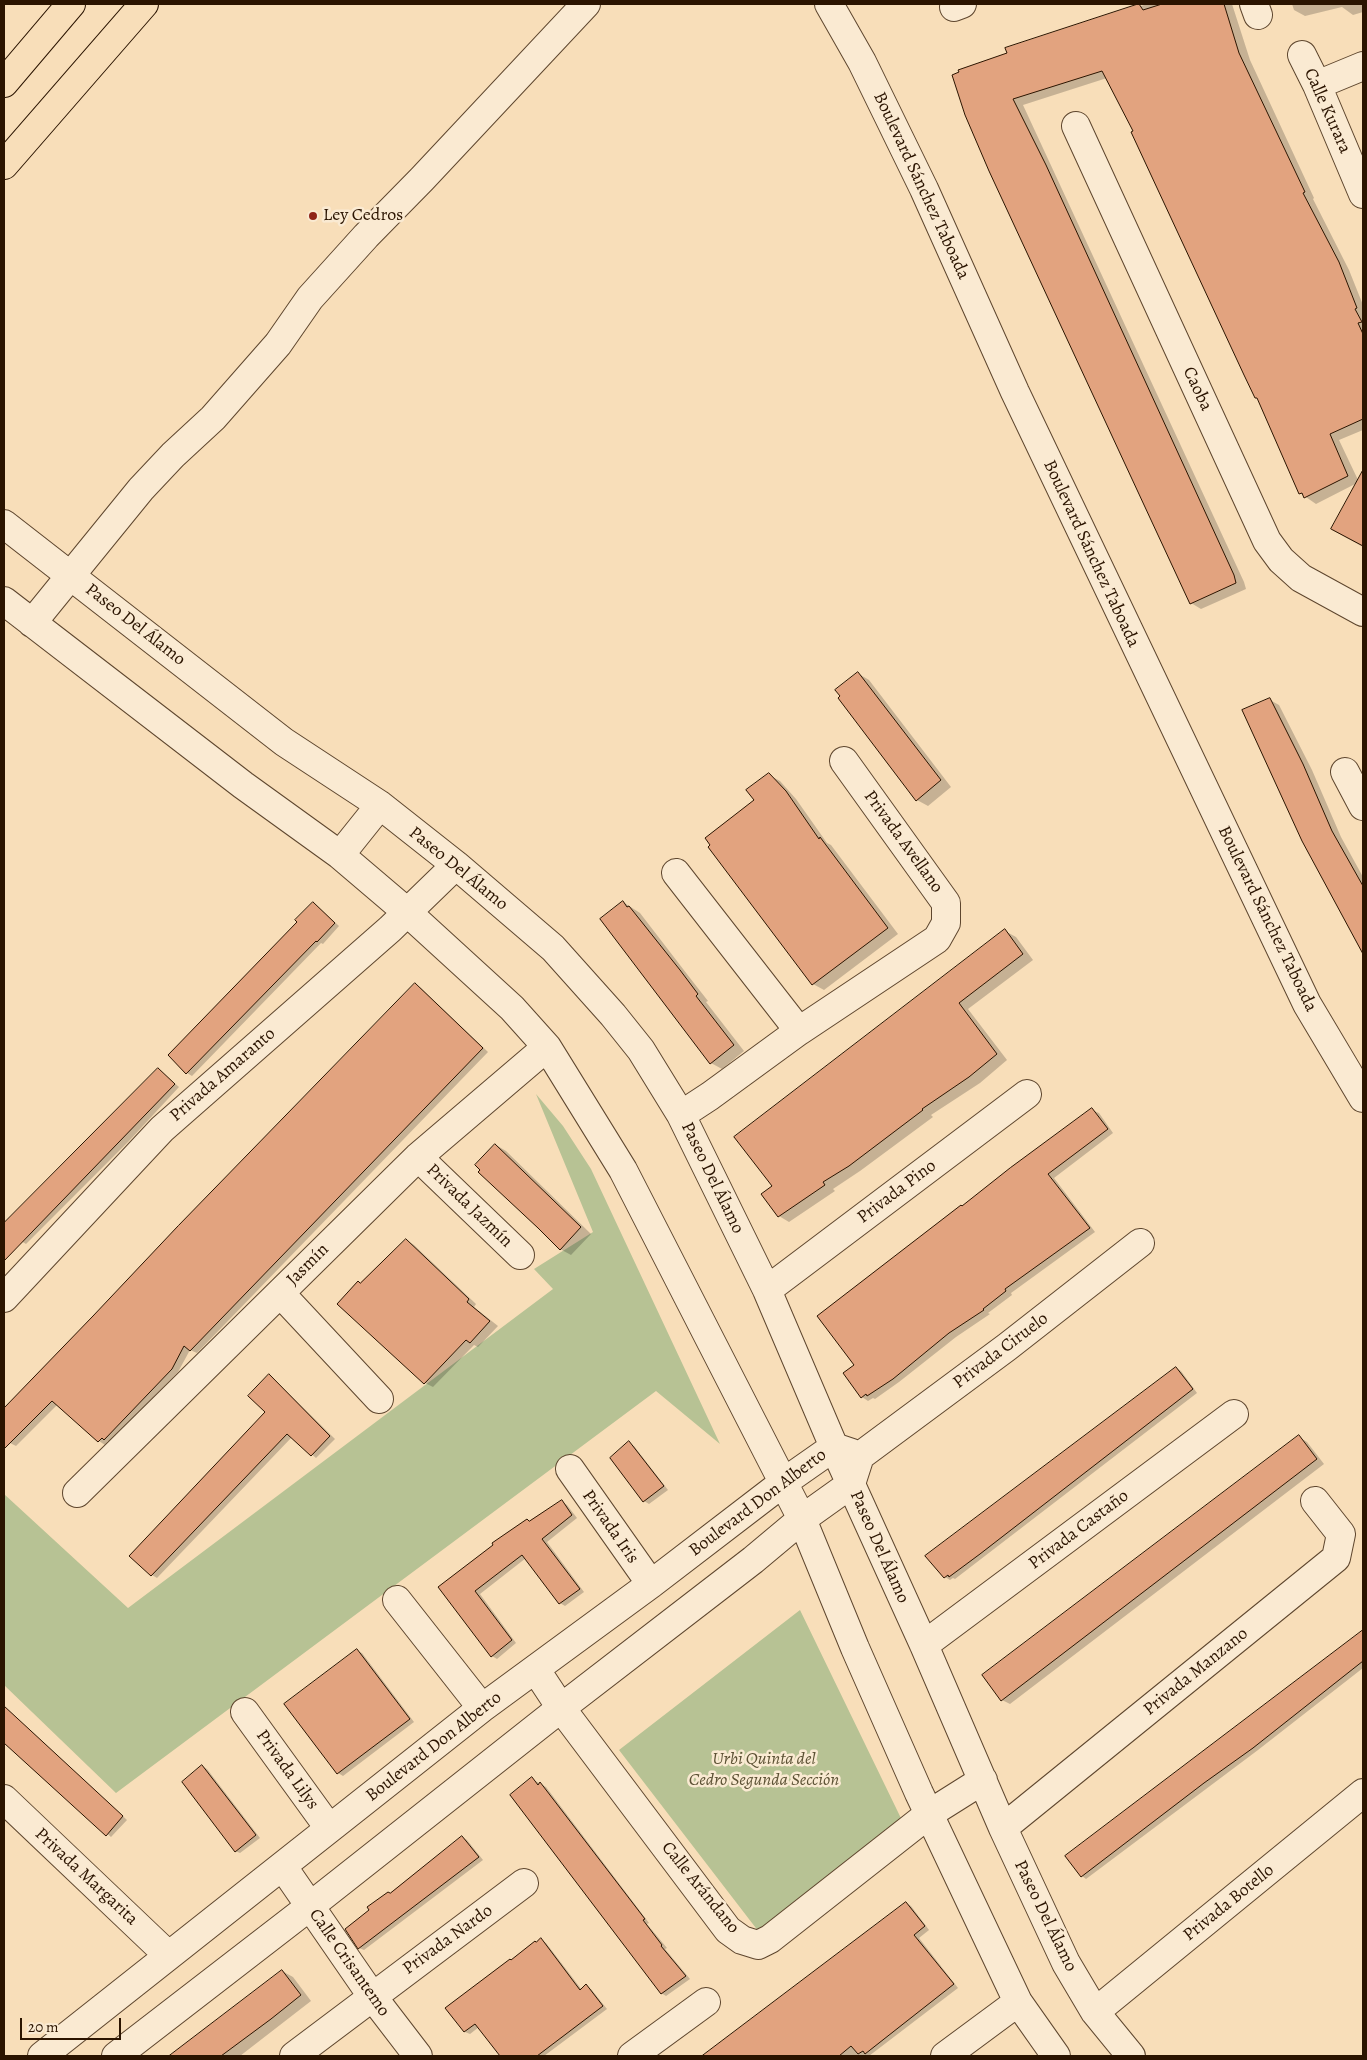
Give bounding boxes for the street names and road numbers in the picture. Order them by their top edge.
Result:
street label: Calle Kurara [1299,65,1355,157]
street label: Boulevard Sánchez Taboada [868,89,974,283]
street label: Caoba [1177,364,1217,414]
street label: Boulevard Sánchez Taboada [1038,457,1144,651]
street label: Paseo Del Álamo [81,579,189,671]
street label: Privada Avellano [859,787,947,897]
street label: Paseo Del Álamo [404,822,512,916]
street label: Boulevard Sánchez Taboada [1213,822,1321,1016]
street label: Privada Amaranto [166,1023,280,1127]
street label: Paseo Del Álamo [676,1119,748,1237]
street label: Privada Pino [853,1155,941,1229]
street label: Privada Jazmín [421,1160,517,1252]
street label: Jasmín [282,1239,334,1291]
street label: Privada Ciruelo [949,1308,1053,1394]
street label: Boulevard Don Alberto [685,1444,831,1562]
street label: Privada Castaño [1025,1485,1133,1575]
street label: Privada Iris [577,1486,643,1568]
street label: Paseo Del Álamo [844,1487,914,1607]
street label: Privada Manzano [1139,1623,1253,1721]
street label: Boulevard Don Alberto [362,1687,506,1807]
street label: Privada Lilys [251,1726,323,1814]
street label: Privada Margarita [30,1824,142,1930]
street label: Calle Arándano [656,1838,744,1938]
street label: Paseo Del Álamo [1009,1857,1081,1975]
street label: Privada Botello [1179,1860,1279,1946]
street label: Privada Nardo [399,1900,497,1980]
street label: Calle Crisantemo [304,1905,394,2021]

